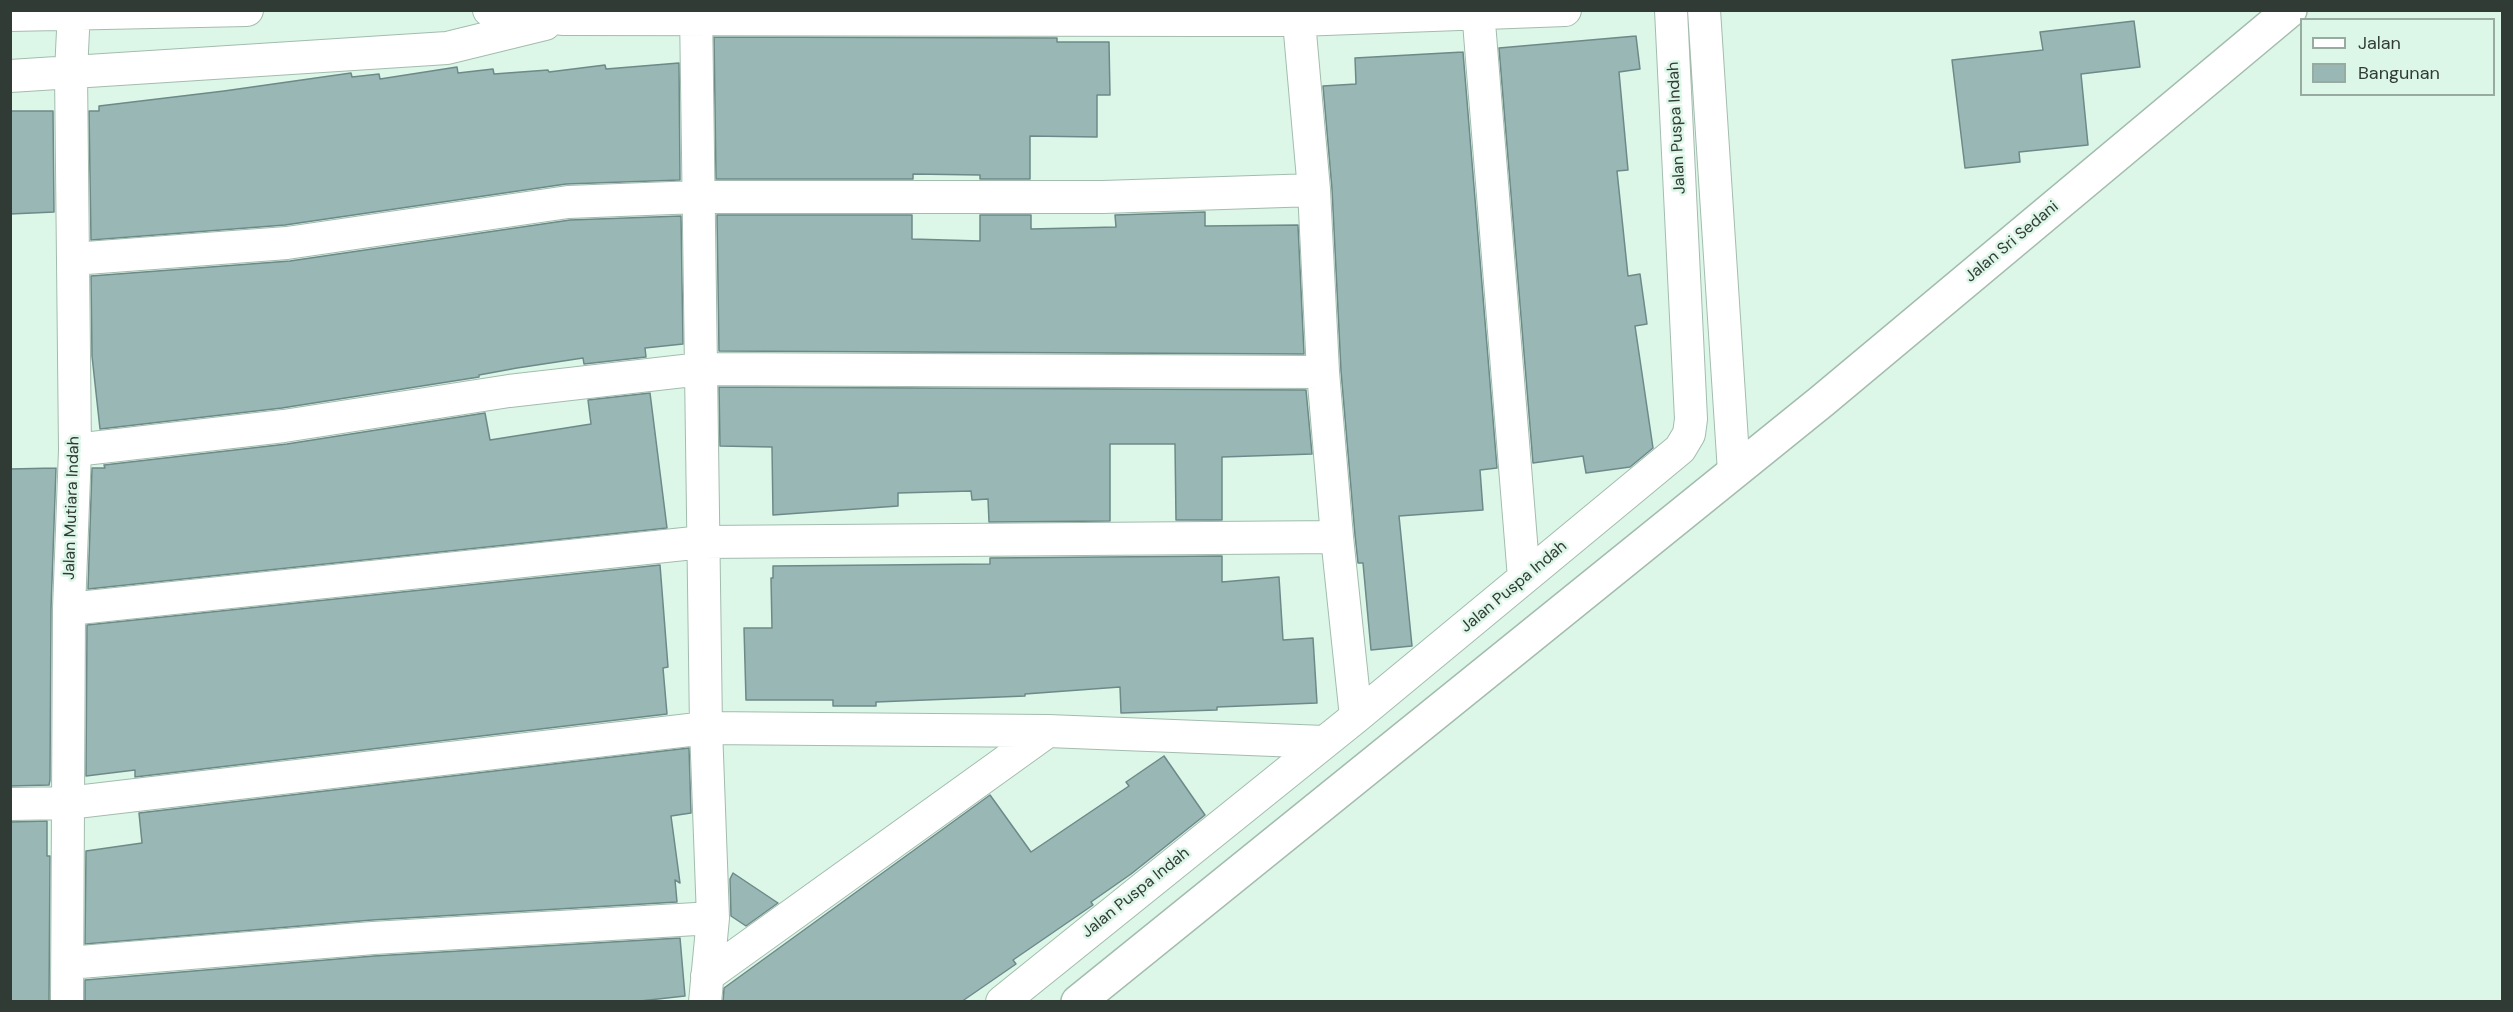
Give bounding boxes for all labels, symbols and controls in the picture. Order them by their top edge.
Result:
legend [2300,18,2495,96]
text: Jalan [2358,31,2401,55]
street label: Jalan Puspa Indah [1664,61,1690,195]
text: Bangunan [2358,61,2440,85]
street label: Jalan Sri Sedani [1961,197,2063,287]
street label: Jalan Mutiara Indah [60,436,84,580]
street label: Jalan Puspa Indah [1457,537,1571,637]
street label: Jalan Puspa Indah [1078,844,1194,942]

